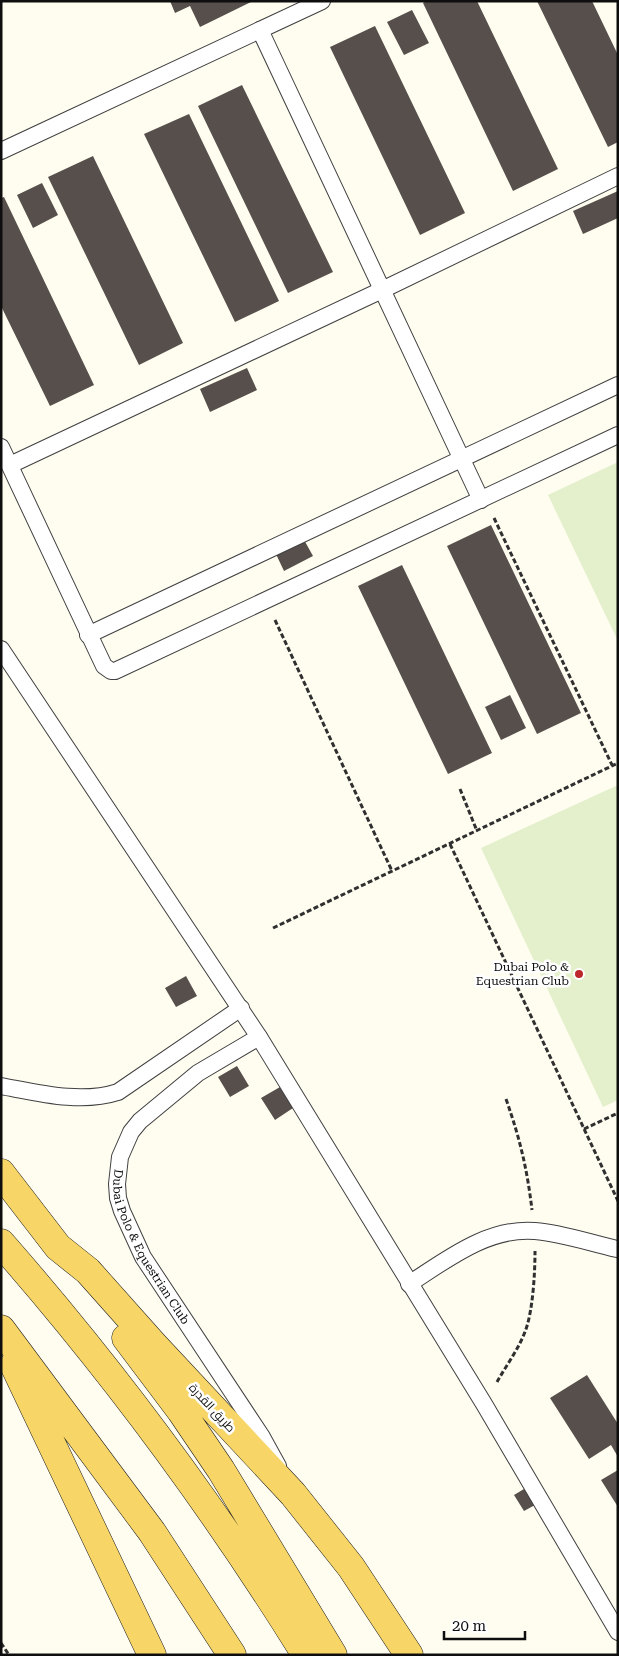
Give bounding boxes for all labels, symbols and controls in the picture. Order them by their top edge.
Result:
place label: Dubai Polo & Equestrian Club [476,960,569,988]
marker: Dubai Polo & Equestrian Club [573,968,585,980]
street label: Dubai Polo & Equestrian Club [110,1168,193,1327]
street label: طريق القدرة [186,1381,238,1435]
scale bar [444,1608,525,1640]
text: 20 m [452,1617,487,1635]

